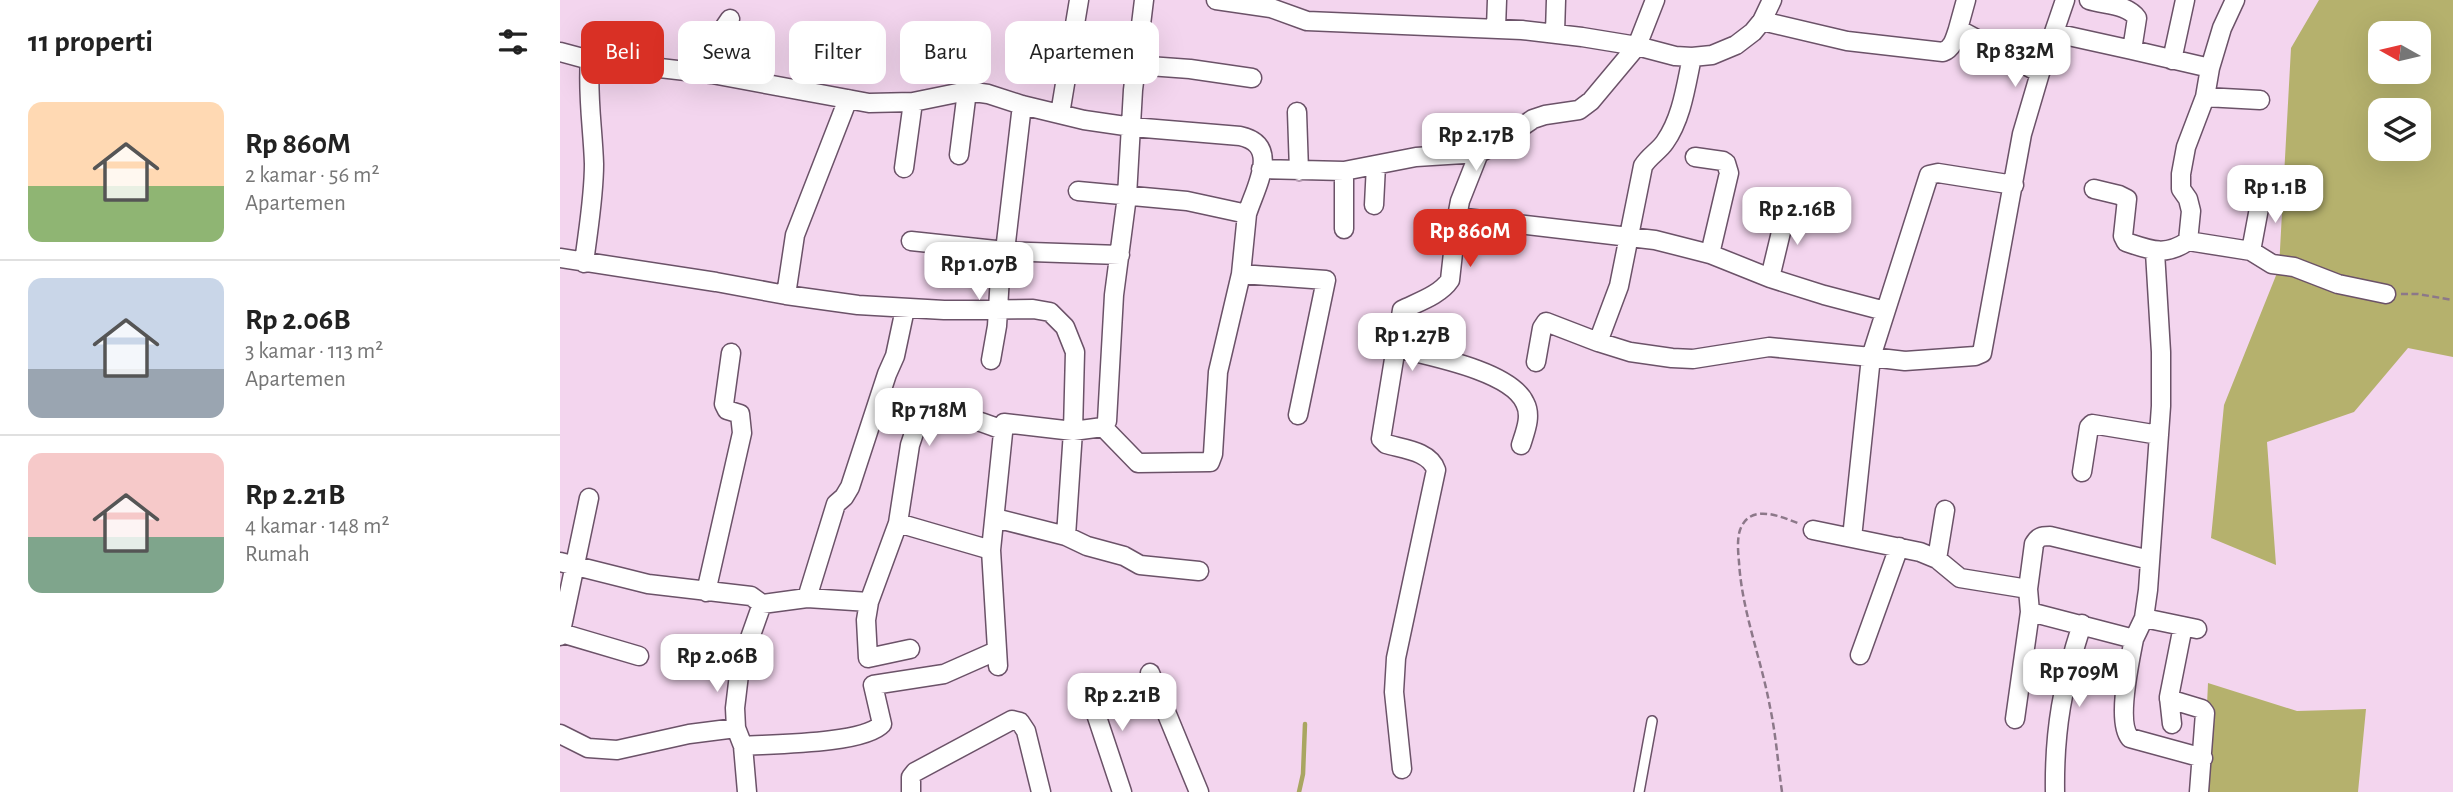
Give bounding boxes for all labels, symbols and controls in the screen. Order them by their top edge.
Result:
chip: Beli [581,21,664,84]
chip: Sewa [678,21,775,84]
chip: Filter [789,21,886,84]
chip: Baru [900,21,991,84]
chip: Apartemen [1005,21,1159,84]
north arrow [2368,21,2431,84]
map controls [2368,21,2431,161]
icon: filters [494,23,532,61]
text: 11 properti [28,27,153,57]
pin: Rp 832M [1950,29,2080,89]
text: Rp 832M [1976,40,2054,63]
button: layers [2368,98,2431,161]
pin: Rp 2.17B [1404,114,1548,173]
text: Rp 2.17B [1438,124,1514,147]
text: Rp 860M [245,129,351,159]
icon: home [84,130,168,214]
text: 2 kamar · 56 m² [245,164,379,187]
pin: Rp 1.1B [2210,166,2340,225]
text: Rp 1.1B [2243,176,2307,199]
pin: Rp 2.16B [1725,188,1869,247]
text: Apartemen [245,192,346,215]
text: Rp 2.16B [1758,198,1836,221]
pin: Rp 860M [1405,210,1535,269]
text: Rp 860M [1429,220,1511,243]
pin: Rp 1.07B [907,243,1051,302]
text: Rp 1.07B [940,253,1018,276]
text: Rp 2.06B [245,305,351,335]
icon: home [84,306,168,390]
pin: Rp 1.27B [1340,314,1484,373]
text: Rp 1.27B [1374,324,1450,347]
text: 3 kamar · 113 m² [245,340,383,363]
text: Apartemen [245,368,346,391]
pin: Rp 718M [864,388,994,448]
text: Rp 718M [891,399,967,422]
text: Rp 2.21B [245,480,345,510]
icon: home [84,481,168,565]
text: 4 kamar · 148 m² [245,515,389,538]
text: Rumah [245,543,310,566]
pin: Rp 2.06B [645,634,789,694]
text: Rp 2.06B [676,645,758,668]
pin: Rp 709M [2014,650,2144,709]
text: Rp 709M [2039,660,2119,683]
pin: Rp 2.21B [1050,674,1194,733]
text: Rp 2.21B [1083,684,1161,707]

